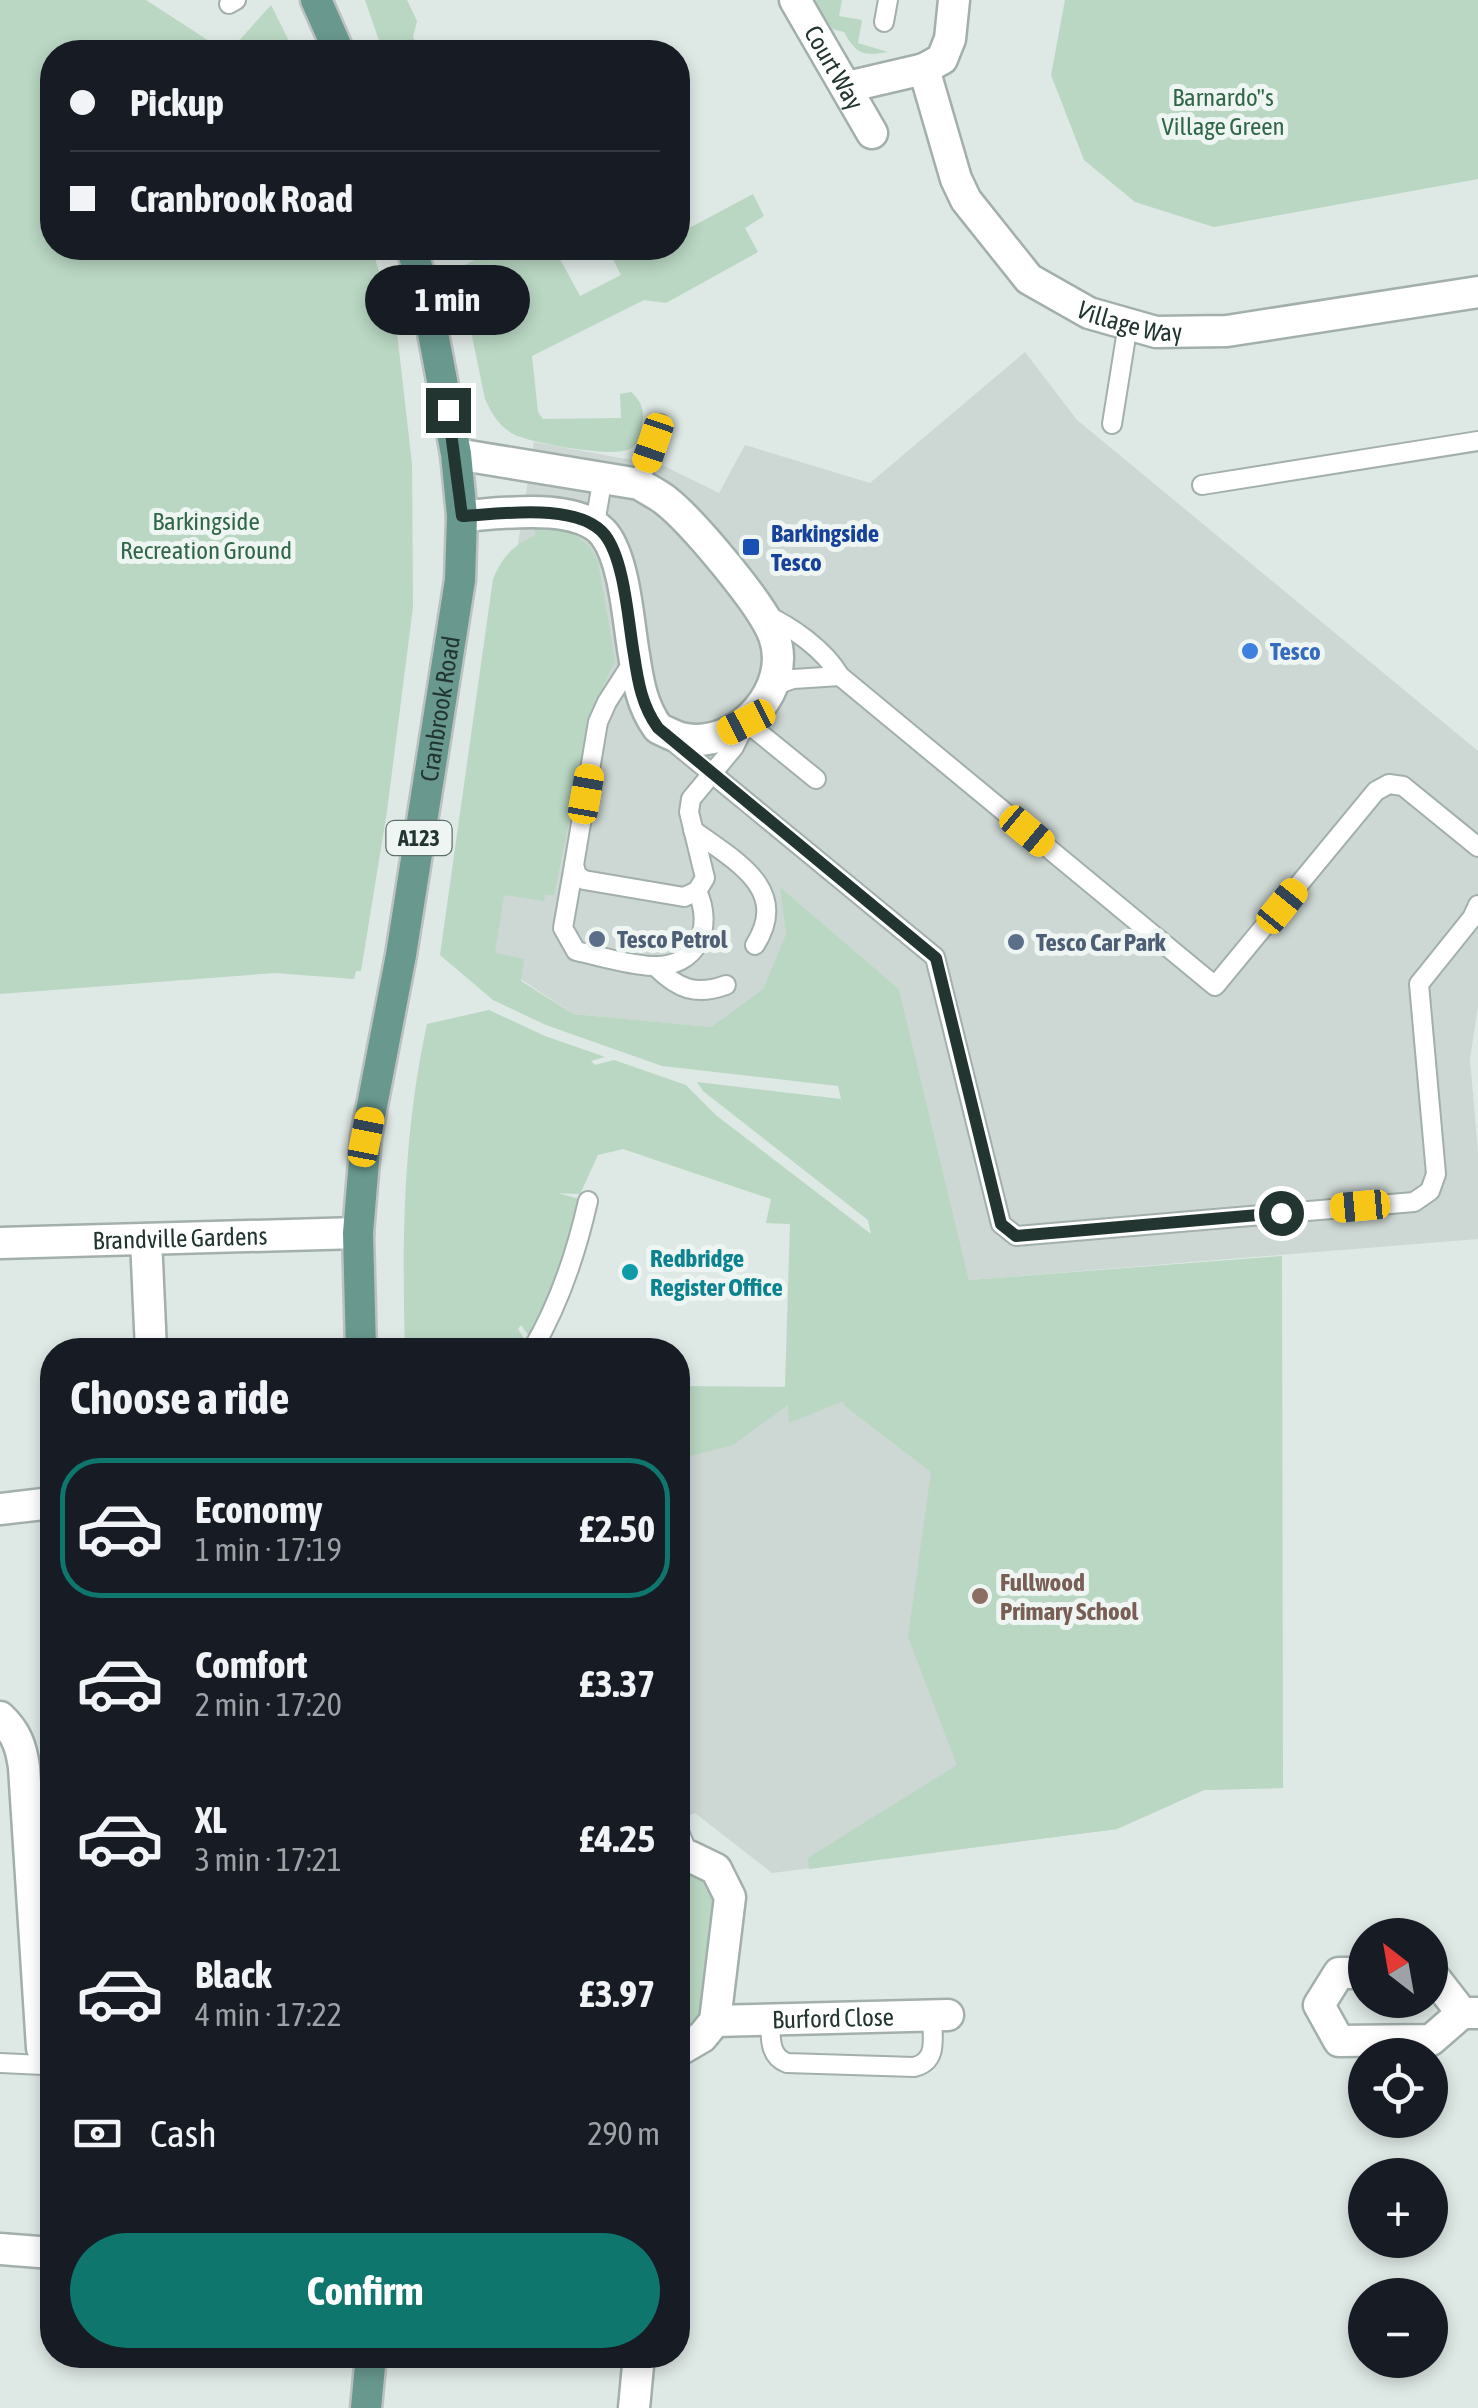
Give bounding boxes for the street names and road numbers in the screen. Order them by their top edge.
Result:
street label: Court Way [799,21,869,114]
street label: Village Way [1072,295,1182,347]
street label: Cranbrook Road [414,634,465,783]
road number: A123 [386,821,452,855]
street label: Brandville Gardens [92,1222,268,1254]
street label: Burford Close [772,2002,894,2034]

